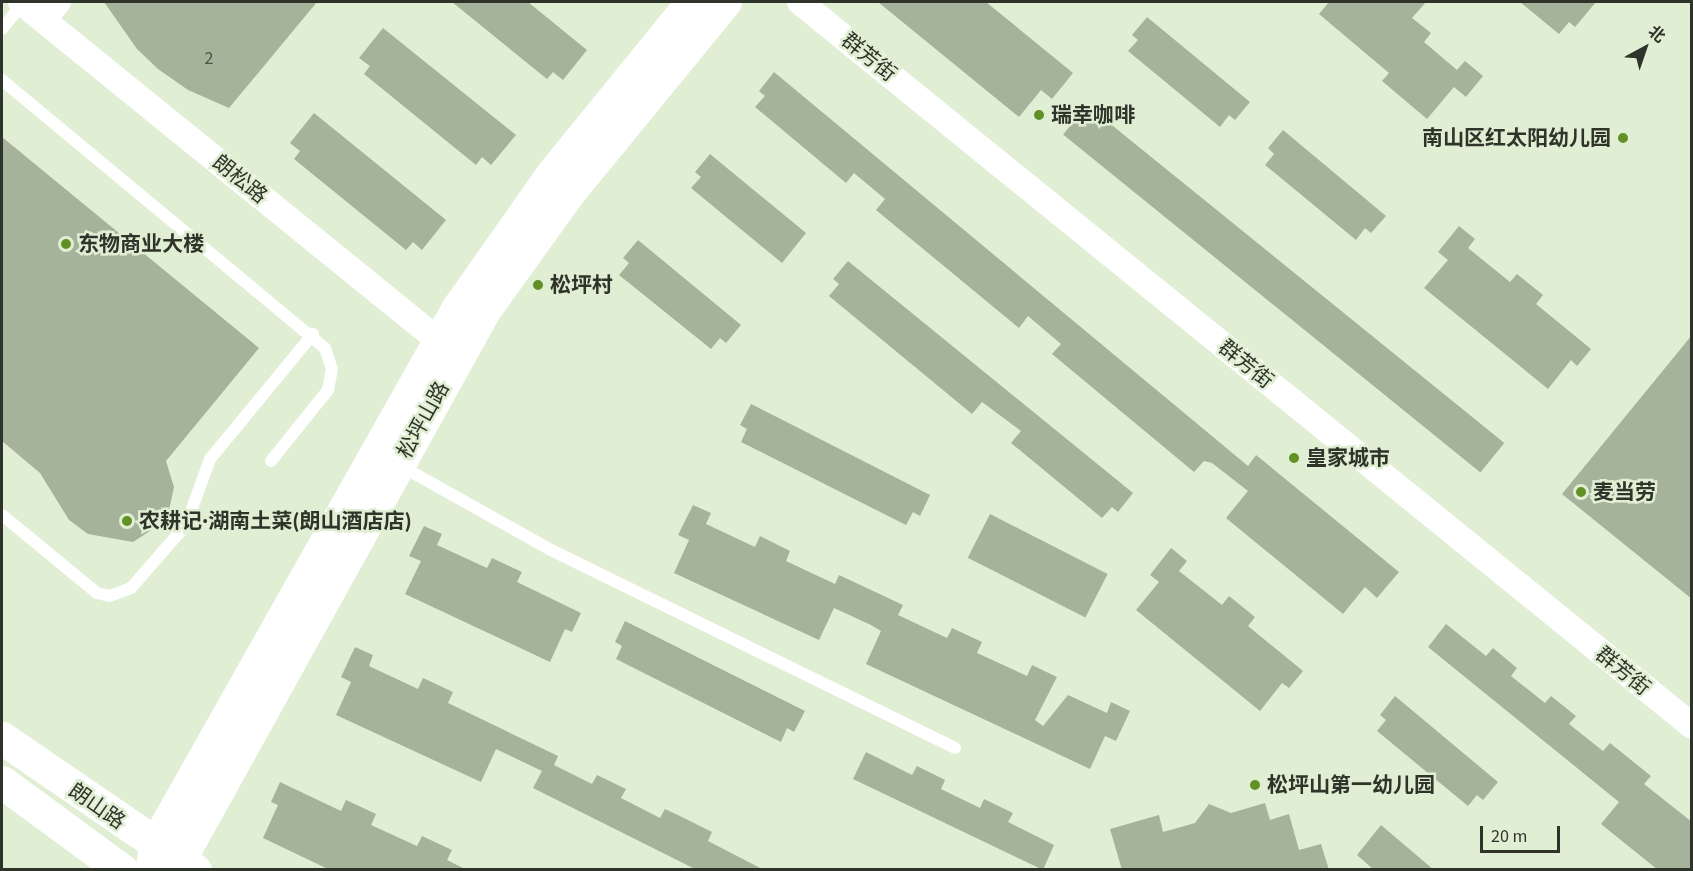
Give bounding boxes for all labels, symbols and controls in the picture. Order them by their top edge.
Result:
north arrow [1615,18,1675,78]
text: 北 [1643,21,1670,48]
street label: 群芳街 [837,27,901,87]
house number: 2 [205,48,213,70]
place label: 瑞幸咖啡 [1051,102,1135,128]
marker: 瑞幸咖啡 [1032,108,1046,122]
place label: 南山区红太阳幼儿园 [1422,125,1611,151]
marker: 南山区红太阳幼儿园 [1616,131,1630,145]
street label: 朗松路 [208,149,272,209]
place label: 东物商业大楼 [78,231,204,257]
marker: 东物商业大楼 [59,237,73,251]
place label: 松坪村 [550,272,613,298]
marker: 松坪村 [531,278,545,292]
street label: 群芳街 [1214,334,1278,394]
street label: 松坪山路 [392,377,454,463]
place label: 皇家城市 [1306,445,1390,471]
marker: 皇家城市 [1287,451,1301,465]
place label: 麦当劳 [1593,479,1656,505]
marker: 麦当劳 [1574,485,1588,499]
place label: 农耕记·湖南土菜(朗山酒店店) [139,508,412,534]
marker: 农耕记·湖南土菜(朗山酒店店) [120,514,134,528]
street label: 群芳街 [1591,641,1655,701]
place label: 松坪山第一幼儿园 [1267,772,1435,798]
street label: 朗山路 [64,778,130,834]
marker: 松坪山第一幼儿园 [1248,778,1262,792]
scale bar [1483,814,1562,852]
text: 20 m [1491,824,1527,849]

